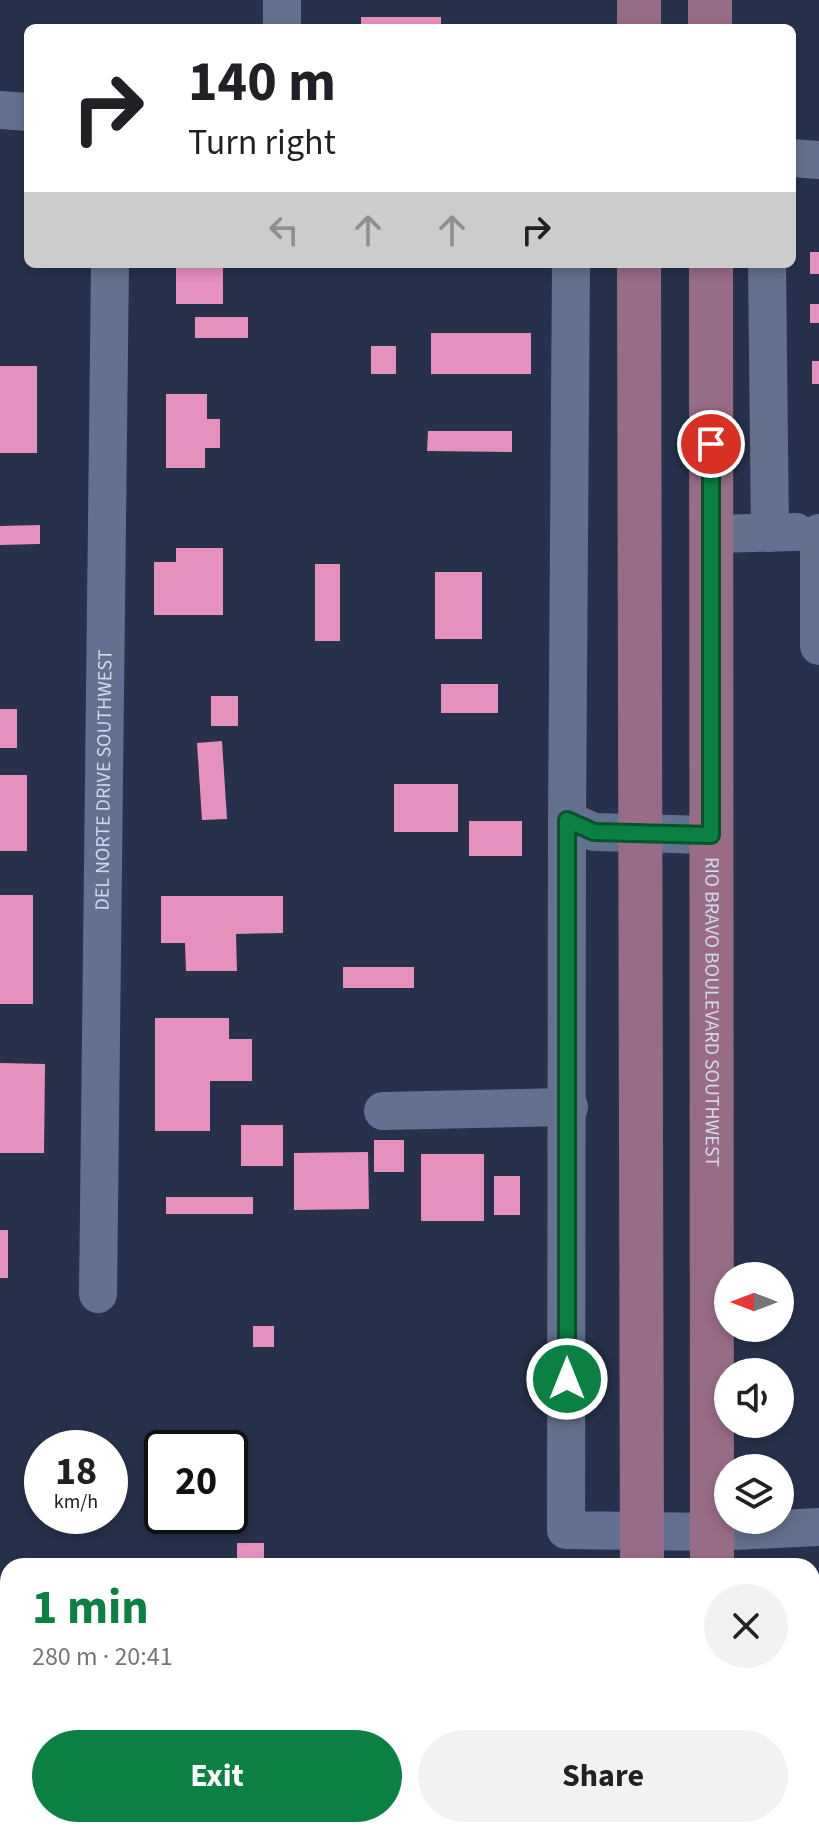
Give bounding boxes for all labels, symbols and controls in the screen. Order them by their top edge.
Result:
text: 140 m [188,43,336,122]
icon: right [56,56,160,160]
text: Turn right [188,117,336,168]
icon: left [262,208,306,252]
icon: ahead [346,208,390,252]
icon: ahead [430,208,474,252]
icon: right [514,208,558,252]
pin [677,410,745,478]
icon: arrive [689,422,733,466]
street label: DEL NORTE DRIVE SOUTHWEST [88,649,120,911]
street label: RIO BRAVO BOULEVARD SOUTHWEST [697,857,726,1167]
north arrow [714,1262,794,1342]
map controls [714,1262,794,1534]
position arrow [525,1337,609,1421]
button: sound [714,1358,794,1438]
speed limit sign: 20 [144,1430,248,1534]
text: 18 [55,1443,97,1500]
button: layers [714,1454,794,1534]
text: km/h [54,1488,98,1516]
text: 1 min [32,1574,149,1642]
button: close [704,1584,788,1668]
text: 280 m · 20:41 [32,1638,173,1675]
button: Exit [32,1730,402,1822]
button: Share [418,1730,788,1822]

